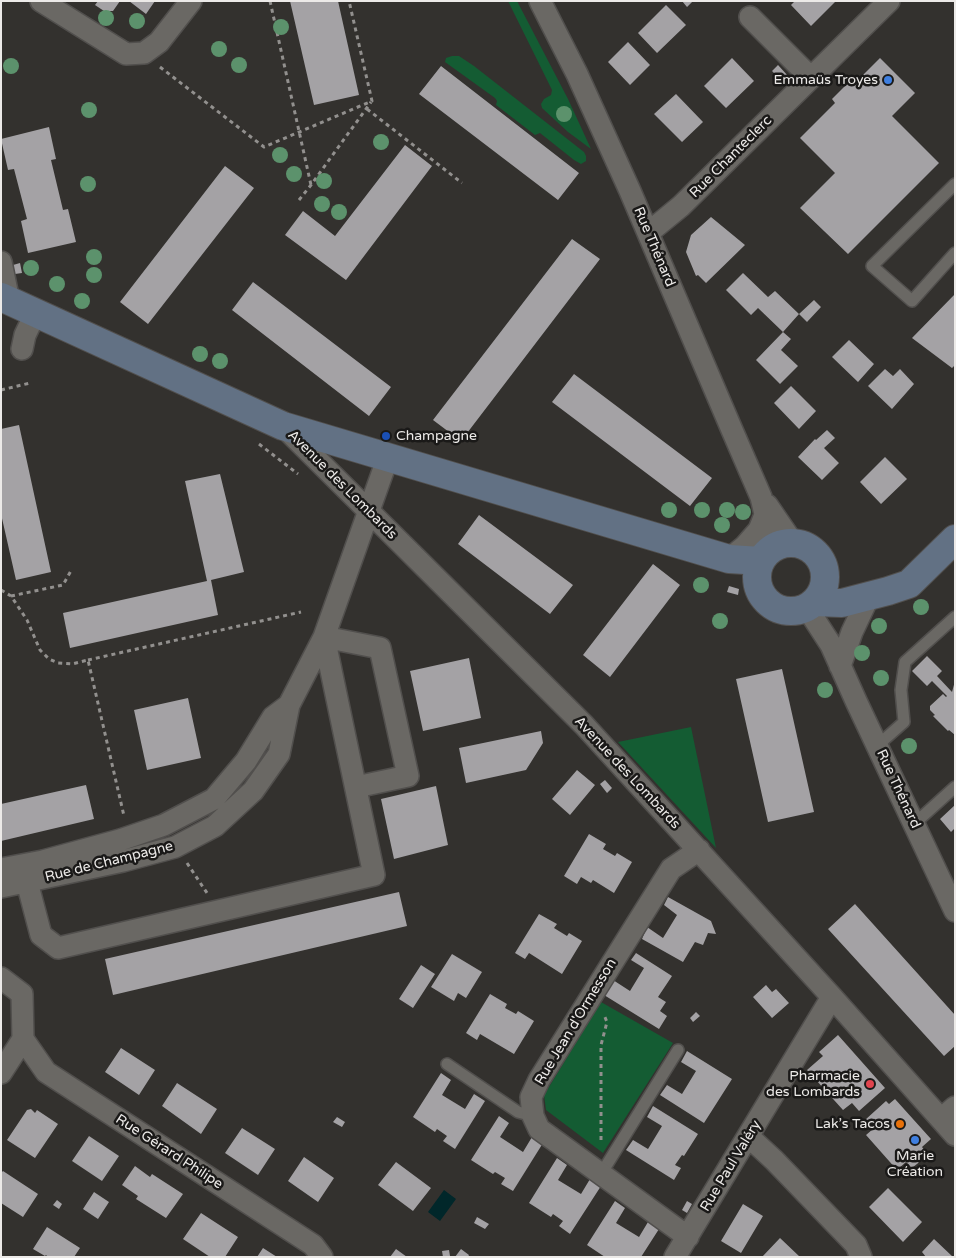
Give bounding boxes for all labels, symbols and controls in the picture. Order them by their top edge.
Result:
place label: Emmaüs Troyes [773,72,878,88]
marker: Emmaüs Troyes [882,74,894,86]
street label: Rue Chanteclerc [686,112,776,202]
street label: Rue Thénard [630,204,678,290]
street label: Avenue des Lombards [284,427,400,543]
place label: Champagne [396,428,477,444]
marker: Champagne [380,430,392,442]
street label: Avenue des Lombards [570,713,684,833]
street label: Rue Thénard [872,747,924,831]
street label: Rue de Champagne [43,838,175,886]
street label: Rue Jean d'Ormesson [532,956,620,1088]
place label: Pharmacie des Lombards [766,1068,860,1100]
marker: Pharmacie des Lombards [864,1078,876,1090]
street label: Rue Gérard Philipe [112,1111,226,1193]
place label: Lak’s Tacos [815,1116,890,1132]
street label: Rue Paul Valéry [697,1117,765,1215]
marker: Lak’s Tacos [894,1118,906,1130]
marker: Marie Création [909,1134,921,1146]
place label: Marie Création [887,1148,943,1180]

